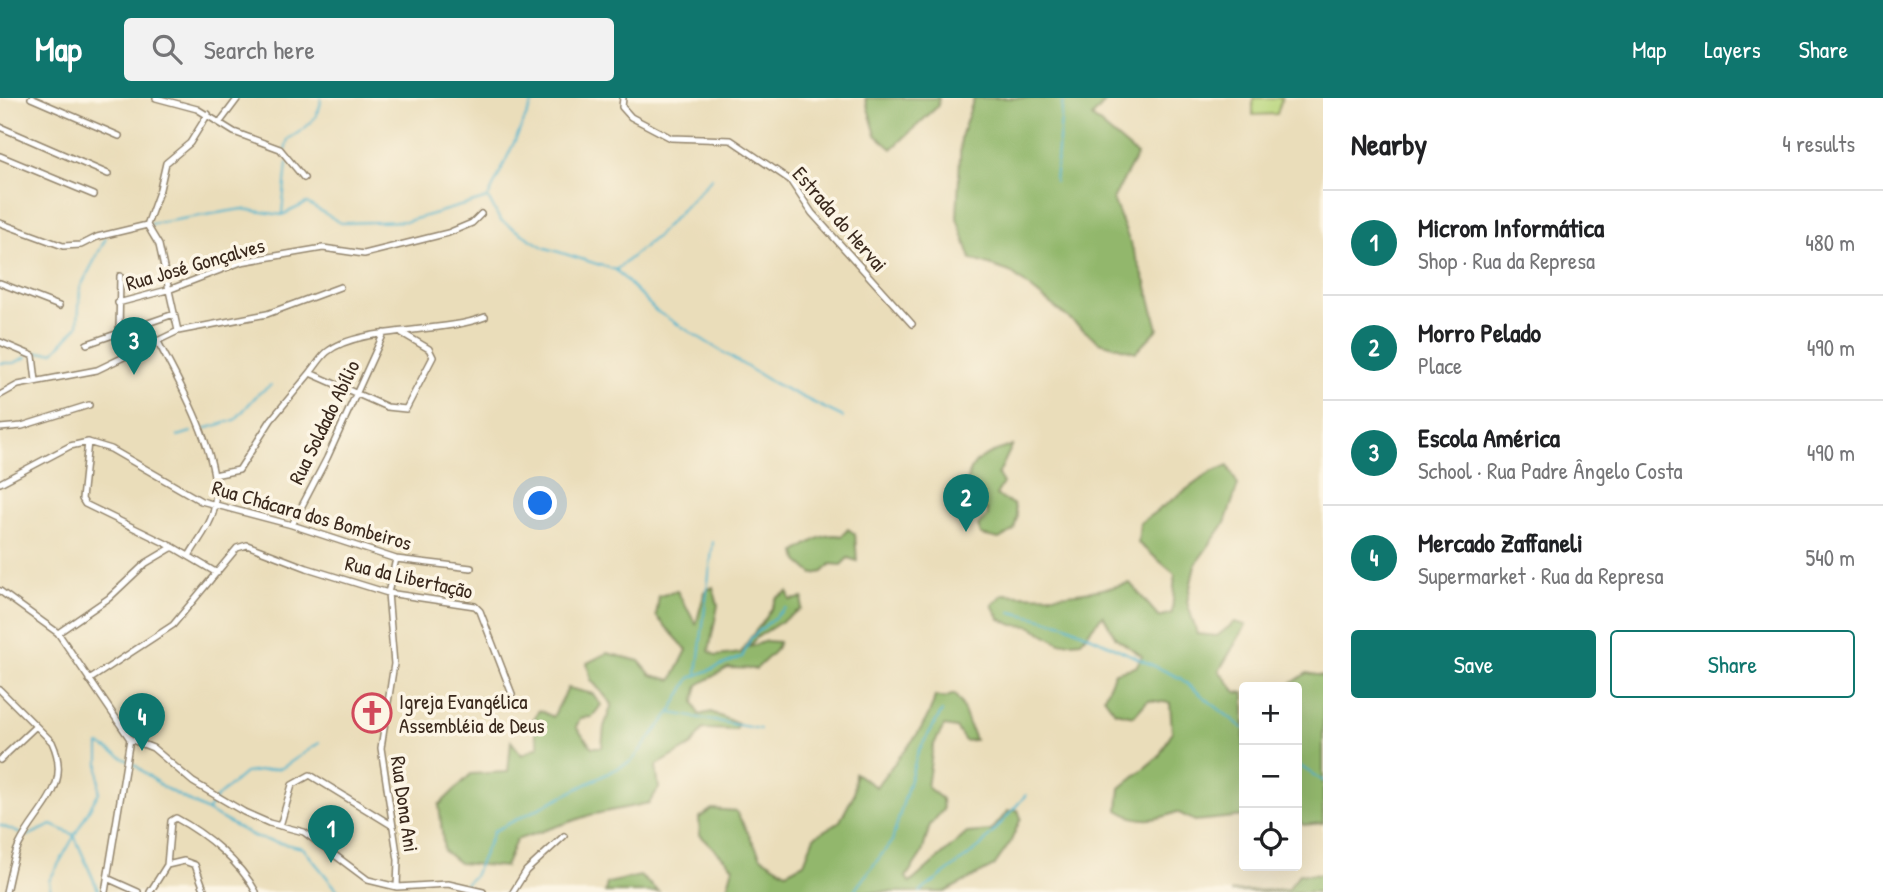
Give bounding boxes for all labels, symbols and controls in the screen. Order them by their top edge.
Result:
search box [124,18,614,81]
text: Map [35,27,82,71]
icon: search [148,30,186,68]
text: Search here [204,32,315,67]
text: Map [1632,33,1666,65]
text: Layers [1704,33,1761,65]
text: Share [1799,33,1848,65]
text: Nearby [1351,124,1427,164]
text: 4 results [1782,128,1855,159]
street label: Estrada do Hervai [786,160,894,278]
text: Microm Informática [1418,210,1604,245]
text: 1 [1370,227,1378,258]
text: 480 m [1805,227,1855,258]
street label: Rua José Gonçalves [122,230,268,298]
text: Shop · Rua da Represa [1418,245,1595,276]
text: Morro Pelado [1418,315,1541,350]
pin: 3 [111,317,157,375]
text: 2 [1369,332,1379,363]
text: 490 m [1807,332,1855,363]
text: Place [1418,350,1462,381]
street label: Rua Soldado Abílio [281,355,367,489]
text: Escola América [1418,420,1560,455]
text: 3 [1369,437,1379,468]
text: 490 m [1807,437,1855,468]
text: School · Rua Padre Ângelo Costa [1418,455,1683,486]
street label: Rua Chácara dos Bombeiros [209,473,415,557]
pin: 2 [943,474,989,532]
your location [523,486,557,520]
text: Mercado Zaffaneli [1418,525,1583,560]
text: 4 [1370,542,1378,573]
text: 540 m [1805,542,1855,573]
street label: Rua da Libertação [342,548,476,606]
text: Supermarket · Rua da Represa [1418,560,1663,591]
button: Save [1351,630,1596,698]
button: Share [1610,630,1855,698]
map controls [1239,682,1302,871]
button: + [1239,682,1302,745]
place label: Igreja Evangélica Assembléia de Deus [399,687,545,740]
church icon: Igreja Evangélica Assembléia de Deus [351,692,393,734]
pin: 4 [119,693,165,751]
button: − [1239,745,1302,808]
street label: Rua Dona Ani [384,754,426,854]
pin: 1 [308,805,354,863]
button: locate [1239,808,1302,871]

